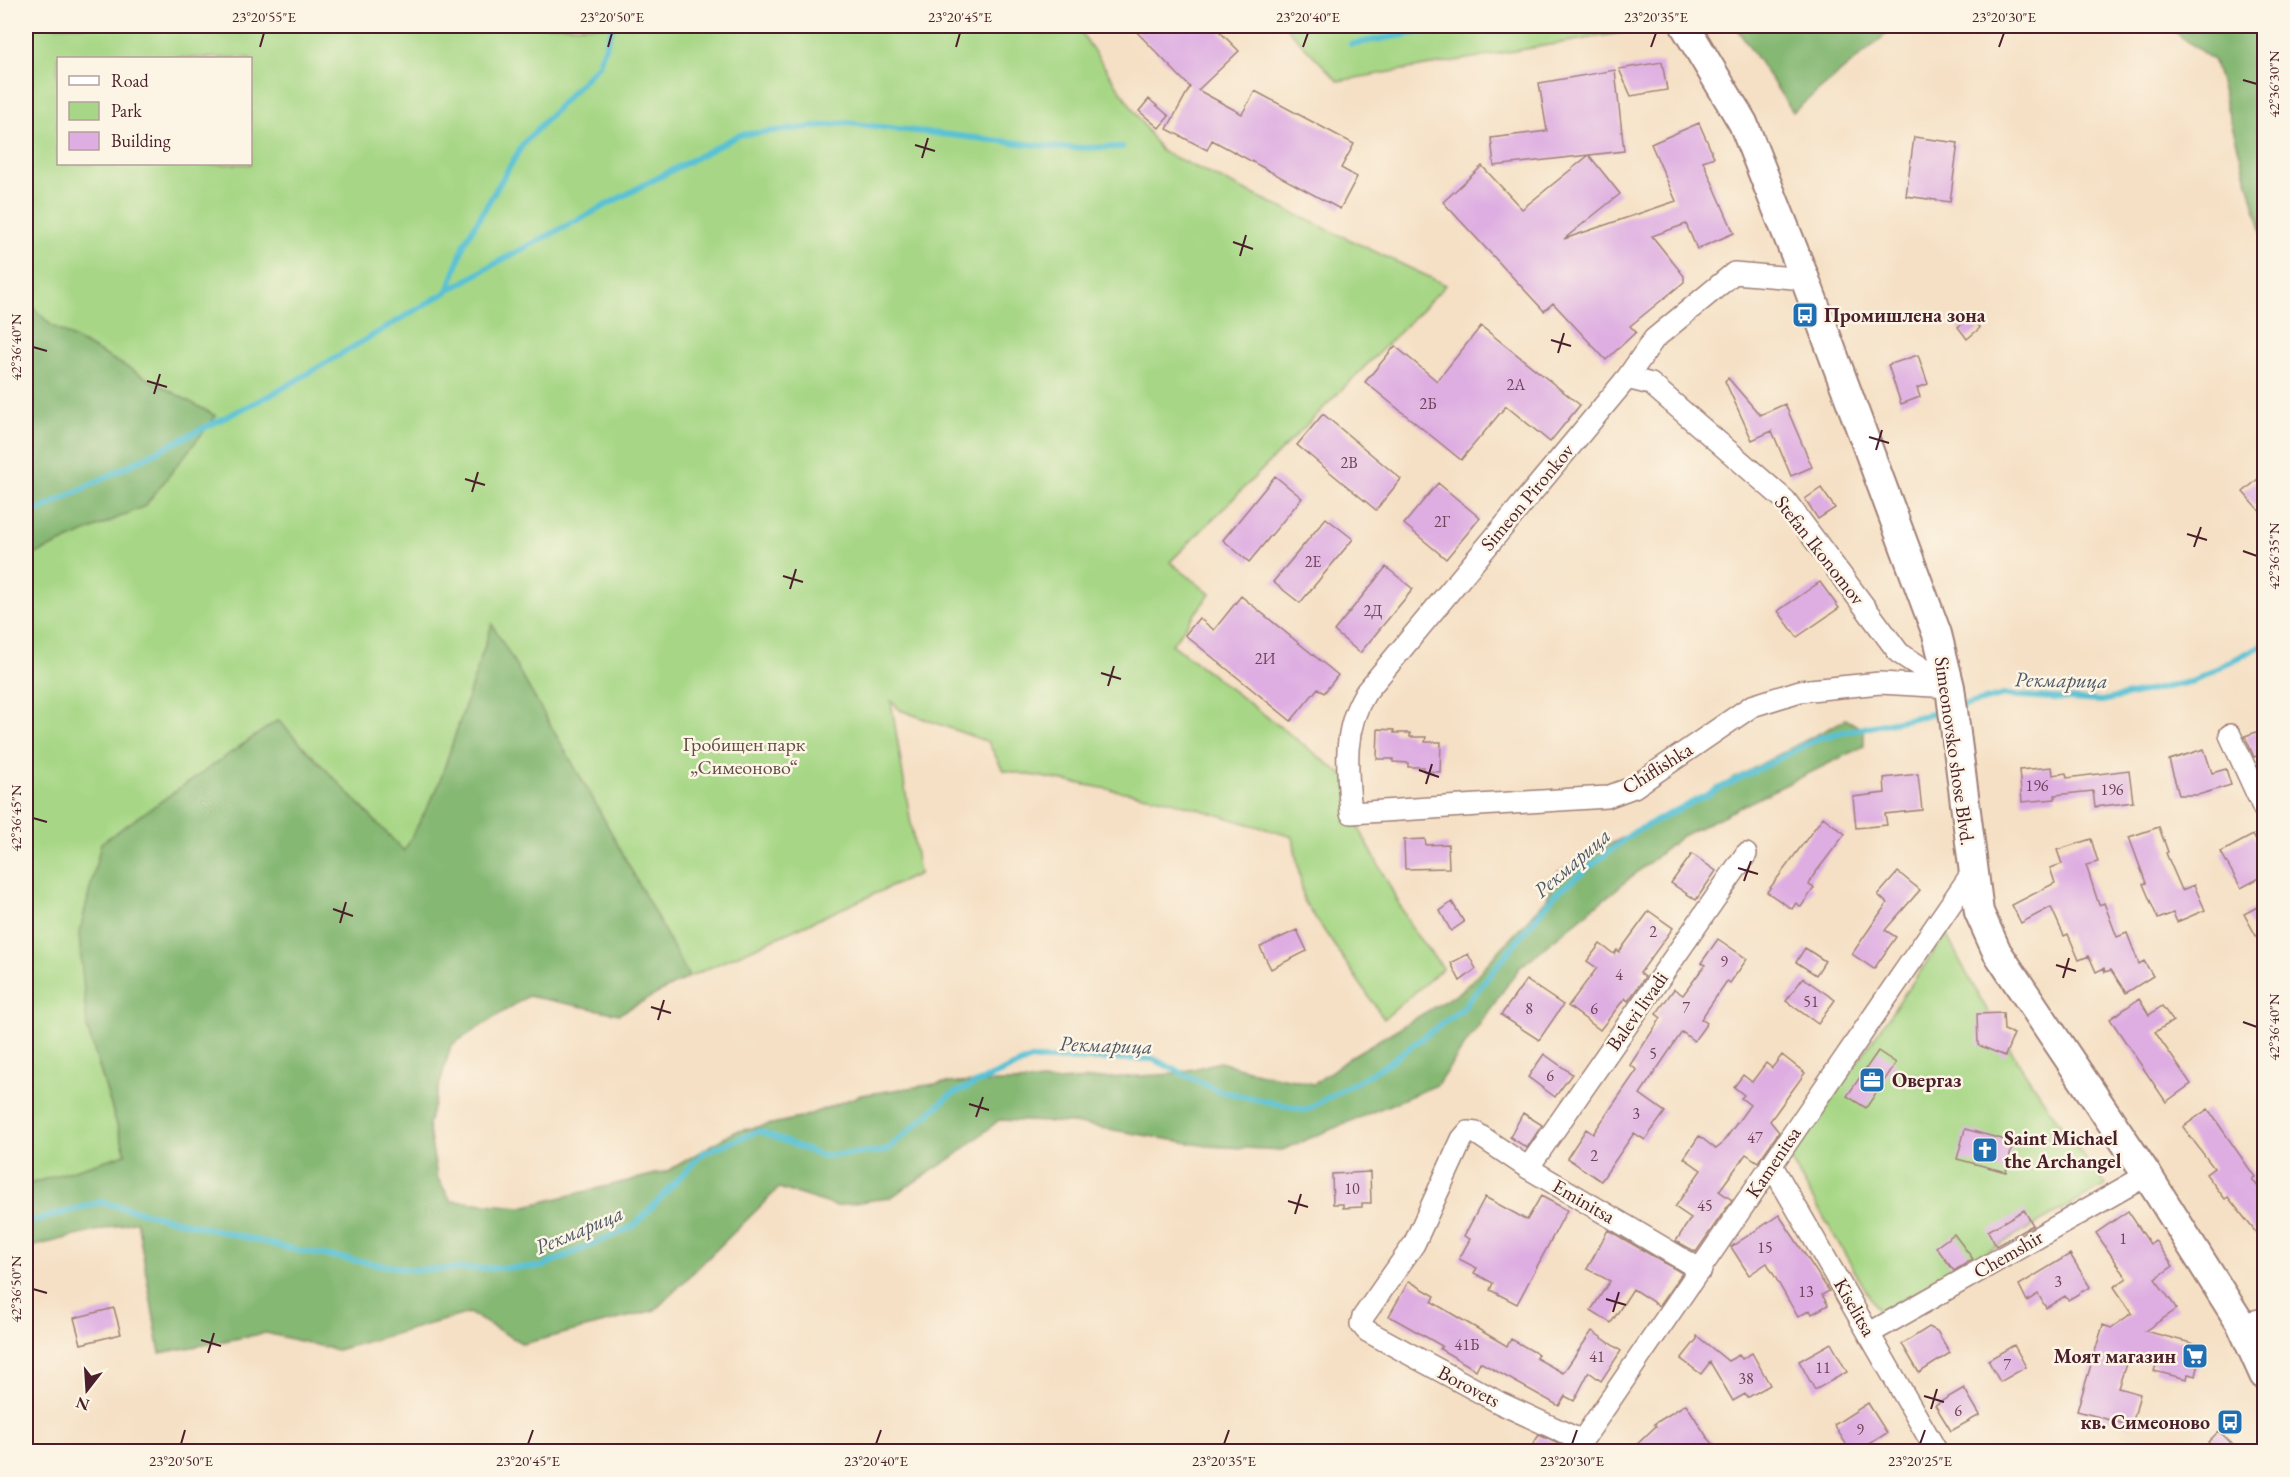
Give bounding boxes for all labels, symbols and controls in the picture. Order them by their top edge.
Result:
text: 23°20'55"E [232,7,297,26]
text: 23°20'50"E [580,7,645,26]
text: 23°20'45"E [928,7,993,26]
text: 23°20'40"E [1276,7,1341,26]
text: 23°20'35"E [1624,7,1689,26]
text: 23°20'30"E [1972,7,2037,26]
text: 42°36'30"N [2264,50,2283,118]
legend [57,57,252,165]
text: Road [111,69,150,92]
text: Park [111,99,142,122]
text: Building [111,129,171,152]
bus stop icon: Промишлена зона [1790,300,1820,330]
place label: Промишлена зона [1824,302,1986,328]
text: 42°36'40"N [6,313,25,381]
house number: 2А [1507,374,1526,395]
house number: 2Б [1419,393,1437,414]
street label: Simeon Pironkov [1474,438,1580,556]
house number: 2В [1340,452,1358,473]
street label: Stefan Ikonomov [1769,490,1871,610]
house number: 2Г [1434,511,1451,532]
text: 42°36'35"N [2264,522,2283,590]
house number: 2Е [1305,551,1321,572]
house number: 2Д [1364,600,1382,621]
house number: 2И [1255,648,1275,669]
street label: Simeonovsko shose Blvd. [1929,655,1981,847]
water label: Рекмарица [2014,665,2108,694]
park label: Гробищен парк „Симеоново“ [683,731,806,780]
street label: Chiflishka [1617,736,1697,800]
house number: 196 [2025,775,2049,796]
house number: 196 [2100,779,2124,800]
text: 42°36'45"N [6,784,25,852]
water label: Рекмарица [1528,822,1616,903]
house number: 2 [1649,921,1657,942]
house number: 9 [1720,951,1728,972]
house number: 4 [1615,964,1623,985]
street label: Balevi livadi [1600,966,1674,1056]
house number: 51 [1803,991,1819,1012]
text: 42°36'40"N [2264,993,2283,1061]
house number: 7 [1682,997,1690,1018]
house number: 8 [1525,998,1533,1019]
house number: 6 [1590,998,1598,1019]
water label: Рекмарица [1059,1029,1153,1060]
house number: 5 [1649,1043,1657,1064]
house number: 6 [1546,1065,1554,1086]
office icon: Овергаз [1857,1065,1887,1095]
place label: Овергаз [1892,1067,1961,1093]
house number: 3 [1632,1103,1640,1124]
street label: Kamenitsa [1740,1121,1806,1203]
place label: Saint Michael the Archangel [2004,1125,2122,1174]
house number: 47 [1747,1127,1763,1148]
church icon: Saint Michael the Archangel [1970,1135,2000,1165]
house number: 2 [1590,1145,1598,1166]
street label: Eminitsa [1548,1173,1620,1229]
house number: 10 [1344,1178,1360,1199]
house number: 45 [1697,1195,1713,1216]
water label: Рекмарица [531,1199,627,1260]
street label: Chemshir [1969,1224,2048,1284]
house number: 1 [2119,1228,2127,1249]
house number: 15 [1757,1237,1773,1258]
text: 42°36'50"N [6,1255,25,1323]
house number: 3 [2054,1271,2062,1292]
street label: Kiselitsa [1828,1273,1882,1341]
house number: 13 [1798,1281,1814,1302]
house number: 41Б [1455,1334,1479,1355]
supermarket icon: Моят магазин [2180,1341,2210,1371]
place label: Моят магазин [2053,1343,2176,1369]
house number: 41 [1589,1346,1605,1367]
house number: 7 [2003,1354,2011,1375]
house number: 11 [1815,1357,1831,1378]
street label: Borovets [1433,1359,1505,1413]
north arrow [57,1360,117,1420]
house number: 38 [1738,1368,1754,1389]
text: N [73,1392,92,1416]
house number: 6 [1954,1400,1962,1421]
bus stop icon: кв. Симеоново [2215,1407,2245,1437]
place label: кв. Симеоново [2080,1409,2210,1435]
house number: 9 [1856,1419,1864,1440]
text: 23°20'50"E [149,1451,214,1470]
text: 23°20'45"E [496,1451,561,1470]
text: 23°20'40"E [844,1451,909,1470]
text: 23°20'35"E [1192,1451,1257,1470]
text: 23°20'30"E [1540,1451,1605,1470]
text: 23°20'25"E [1888,1451,1953,1470]

